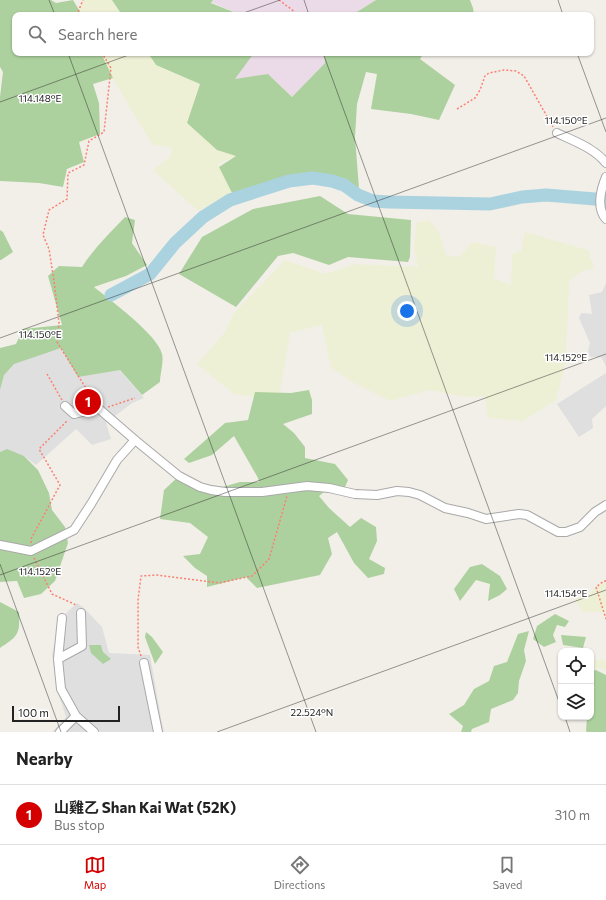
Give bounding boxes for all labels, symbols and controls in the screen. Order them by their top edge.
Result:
search box [12,12,594,56]
icon: search [26,23,48,45]
text: Search here [58,25,137,43]
text: 114.148°E [18,92,62,104]
text: 114.150°E [544,114,588,126]
your location [397,301,417,321]
text: 114.150°E [18,328,62,340]
text: 114.152°E [545,351,587,363]
pin: 1 [75,387,101,417]
text: 114.152°E [19,565,61,577]
text: 114.154°E [545,587,587,599]
map controls [558,648,594,720]
button: locate [558,648,594,684]
button: layers [558,684,594,720]
scale bar [12,704,120,723]
text: 100 m [18,706,49,719]
text: 22.524°N [291,706,333,718]
text: Nearby [16,748,73,769]
text: 山雞乙 Shan Kai Wat (52K) [54,798,236,816]
text: 1 [26,807,32,823]
text: 310 m [555,807,590,823]
text: Bus stop [54,817,105,833]
tab: Map [84,854,106,891]
tab: Directions [274,854,325,891]
tab: Saved [493,854,522,891]

